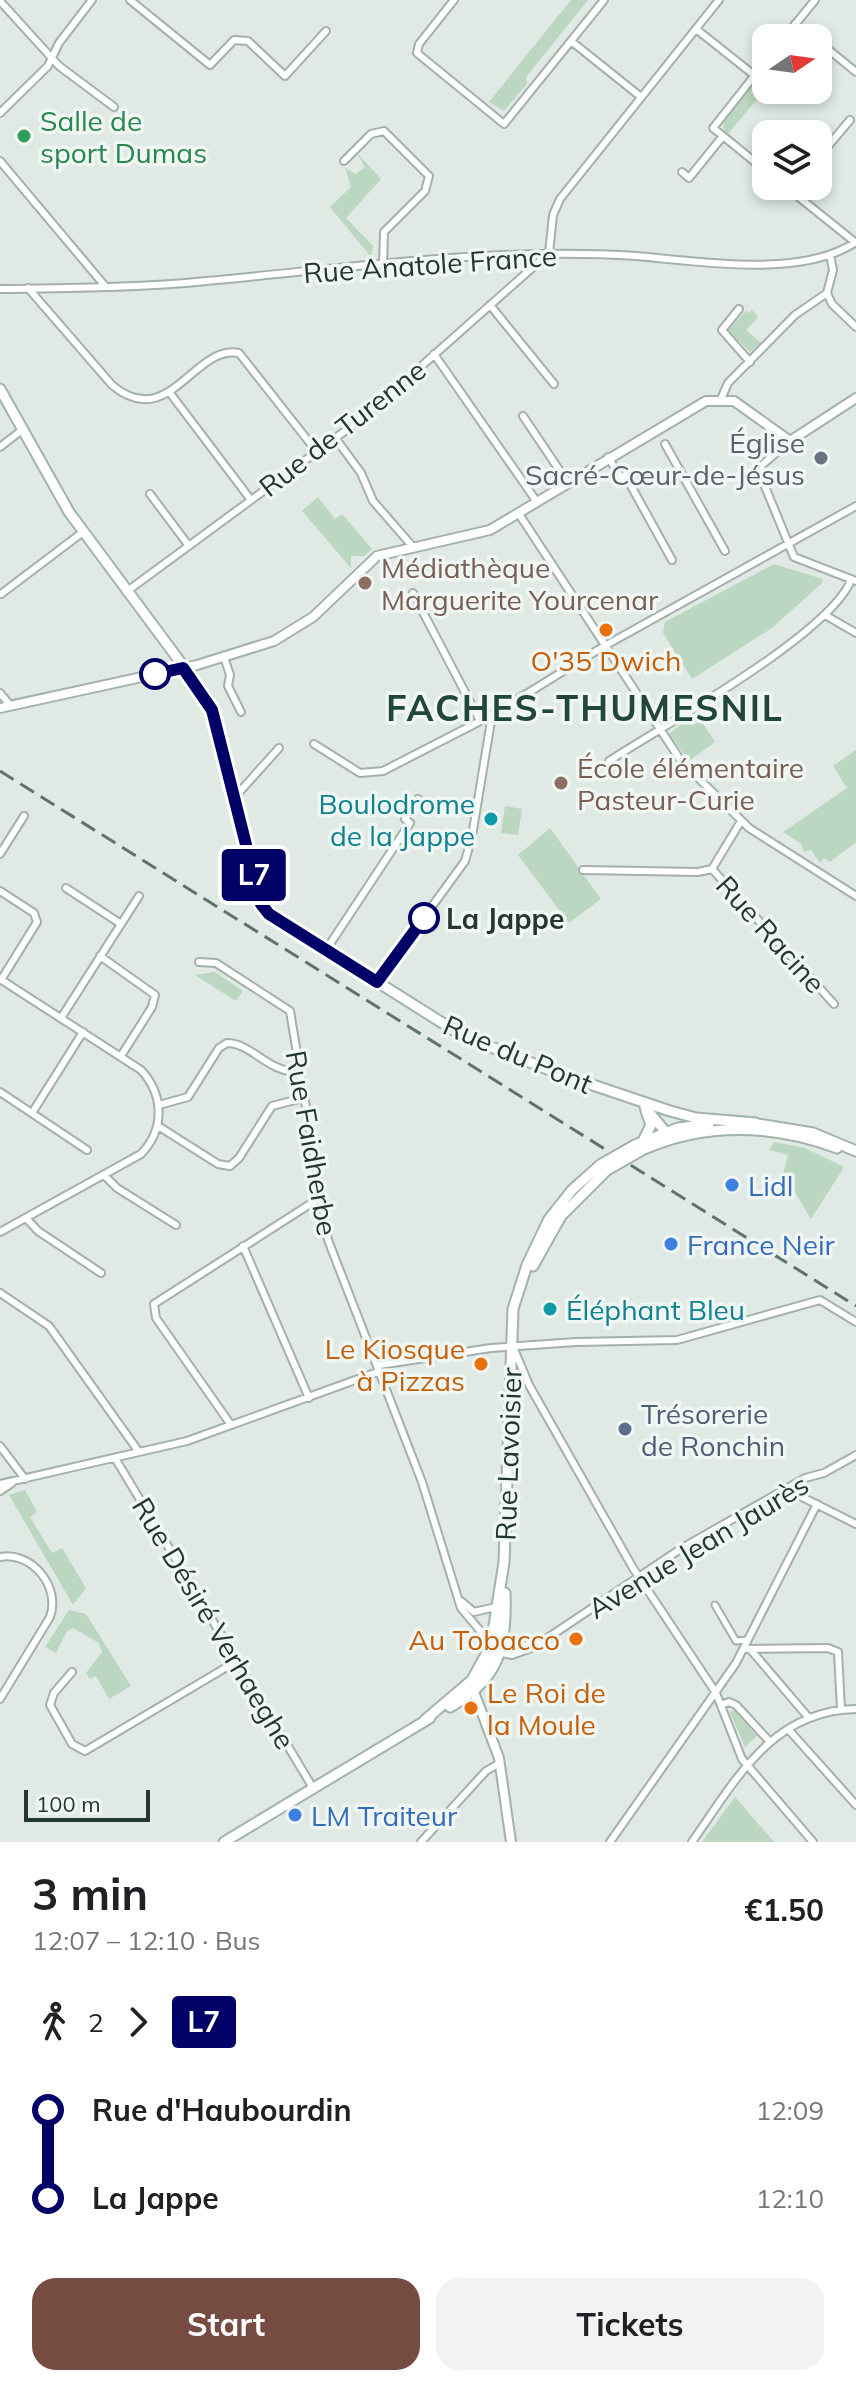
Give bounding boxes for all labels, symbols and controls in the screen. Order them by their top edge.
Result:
north arrow [752,24,832,104]
map controls [752,24,832,200]
place label: Salle de sport Dumas [40,103,207,170]
button: layers [752,120,832,200]
marker: Salle de sport Dumas [15,127,33,145]
street label: Rue Anatole France [302,238,558,290]
street label: Rue de Turenne [252,352,432,504]
place label: Église Sacré-Cœur-de-Jésus [525,425,805,492]
marker: Église Sacré-Cœur-de-Jésus [812,449,830,467]
place label: Médiathèque Marguerite Yourcenar [381,550,659,617]
marker: Médiathèque Marguerite Yourcenar [356,574,374,592]
marker: O'35 Dwich [597,621,615,639]
place label: O'35 Dwich [531,643,681,678]
unlabelled marker [140,659,170,689]
district label: FACHES-THUMESNIL [386,685,784,730]
place label: École élémentaire Pasteur-Curie [577,750,804,817]
marker: École élémentaire Pasteur-Curie [552,774,570,792]
place label: Boulodrome de la Jappe [319,786,475,853]
marker: Boulodrome de la Jappe [482,810,500,828]
line badge: L7 [218,849,290,901]
text: L7 [238,857,270,892]
street label: Rue Racine [709,868,833,1000]
place label: La Jappe [446,901,564,936]
marker: La Jappe [409,903,439,933]
street label: Rue du Pont [438,1007,598,1101]
street label: Rue Faidherbe [278,1048,346,1238]
place label: Lidl [748,1168,793,1203]
marker: Lidl [723,1176,741,1194]
place label: France Neir [687,1227,836,1262]
marker: France Neir [662,1235,680,1253]
place label: Éléphant Bleu [566,1292,745,1327]
marker: Éléphant Bleu [541,1300,559,1318]
place label: Le Kiosque à Pizzas [325,1331,465,1398]
marker: Le Kiosque à Pizzas [472,1355,490,1373]
street label: Rue Lavoisier [487,1366,529,1541]
place label: Trésorerie de Ronchin [641,1396,785,1463]
marker: Trésorerie de Ronchin [616,1420,634,1438]
street label: Avenue Jean Jaurès [581,1466,815,1626]
street label: Rue Désiré Verhaeghe [125,1491,303,1755]
place label: Au Tobacco [408,1622,560,1657]
marker: Au Tobacco [567,1630,585,1648]
place label: Le Roi de la Moule [487,1675,606,1742]
marker: Le Roi de la Moule [462,1699,480,1717]
scale bar [24,1786,150,1822]
text: 100 m [36,1790,101,1818]
place label: LM Traiteur [311,1798,458,1833]
marker: LM Traiteur [286,1806,304,1824]
text: 3 min [32,1866,148,1921]
text: €1.50 [745,1891,824,1929]
text: 12:07 – 12:10 · Bus [32,1924,261,1957]
icon: walk [32,2000,76,2044]
icon: forward [116,2000,160,2044]
text: L7 [188,2004,220,2039]
text: 2 [88,2006,104,2039]
text: Rue d'Haubourdin [92,2091,352,2129]
text: 12:09 [756,2094,824,2127]
text: La Jappe [92,2179,219,2217]
text: 12:10 [756,2182,824,2215]
button: Start [32,2278,420,2370]
button: Tickets [436,2278,824,2370]

